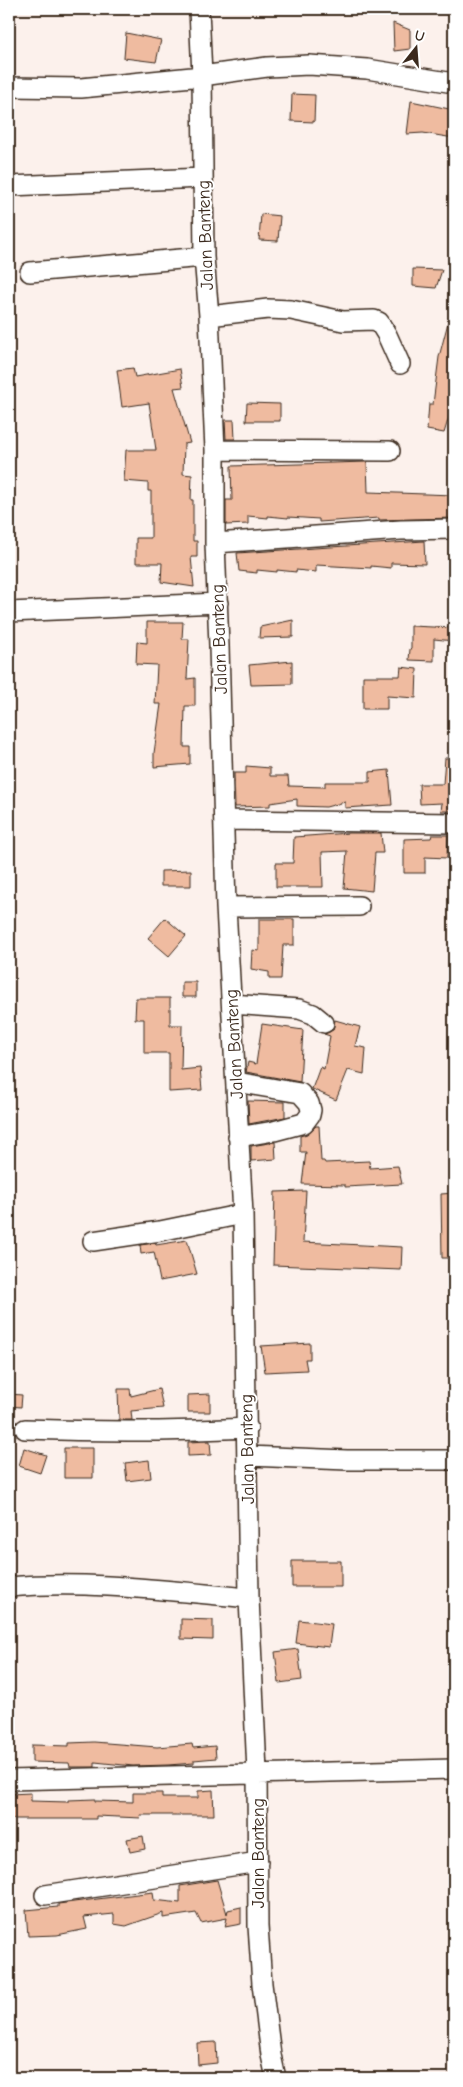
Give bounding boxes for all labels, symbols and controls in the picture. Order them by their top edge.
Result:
north arrow [390,22,440,72]
text: U [413,27,427,46]
street label: Jalan Banteng [193,180,218,290]
street label: Jalan Banteng [207,584,232,694]
street label: Jalan Banteng [221,988,248,1100]
street label: Jalan Banteng [236,1394,259,1504]
street label: Jalan Banteng [248,1798,269,1908]

